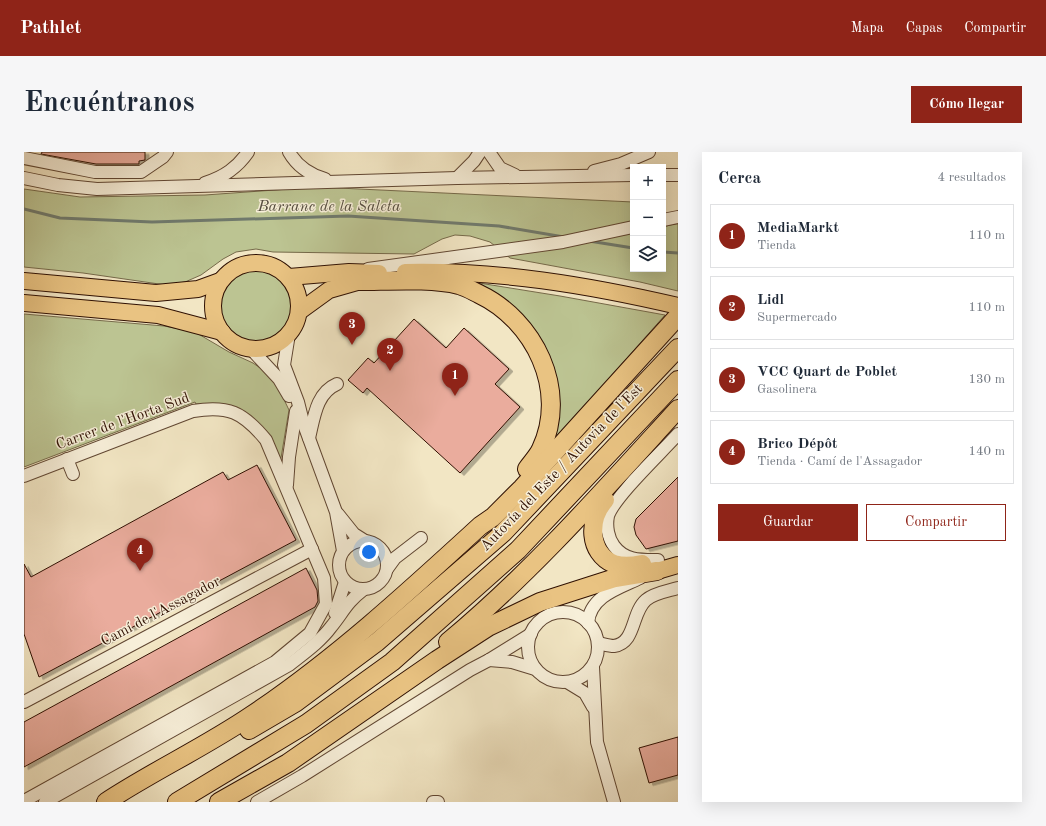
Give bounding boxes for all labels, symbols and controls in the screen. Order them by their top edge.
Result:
text: Pathlet [20,19,81,38]
text: Mapa [851,21,884,35]
text: Capas [906,21,942,35]
text: Compartir [964,21,1026,35]
button: Cómo llegar [911,86,1022,123]
text: Encuéntranos [24,90,194,118]
map controls [630,164,666,272]
button: + [630,164,666,200]
text: Cerca [718,170,761,187]
text: 4 resultados [938,171,1006,184]
water label: Barranc de la Saleta [257,199,401,215]
button: − [630,200,666,236]
text: MediaMarkt [757,221,839,236]
text: 1 [728,229,736,242]
text: 110 m [968,229,1005,242]
button: layers [630,236,666,272]
text: Tienda [757,239,796,252]
text: Lidl [757,293,784,308]
text: 2 [728,301,736,314]
text: 110 m [968,301,1005,314]
text: Supermercado [757,311,837,324]
pin: 3 [339,312,365,345]
pin: 2 [377,338,403,371]
pin: 1 [442,363,468,396]
text: VCC Quart de Poblet [757,365,897,380]
text: 3 [728,373,736,386]
text: 130 m [968,373,1005,386]
street label: Autovía del Este / Autovia de l'Est [478,381,646,555]
text: Gasolinera [757,383,817,396]
street label: Carrer de l'Horta Sud [54,391,192,453]
text: Brico Dépôt [757,437,837,452]
text: 4 [728,445,736,458]
text: 140 m [968,445,1005,458]
text: Tienda · Camí de l'Assagador [757,455,922,468]
button: Guardar [718,504,858,541]
button: Compartir [866,504,1006,541]
pin: 4 [127,538,153,571]
your location [359,542,379,562]
street label: Camí de l'Assagador [99,574,223,650]

